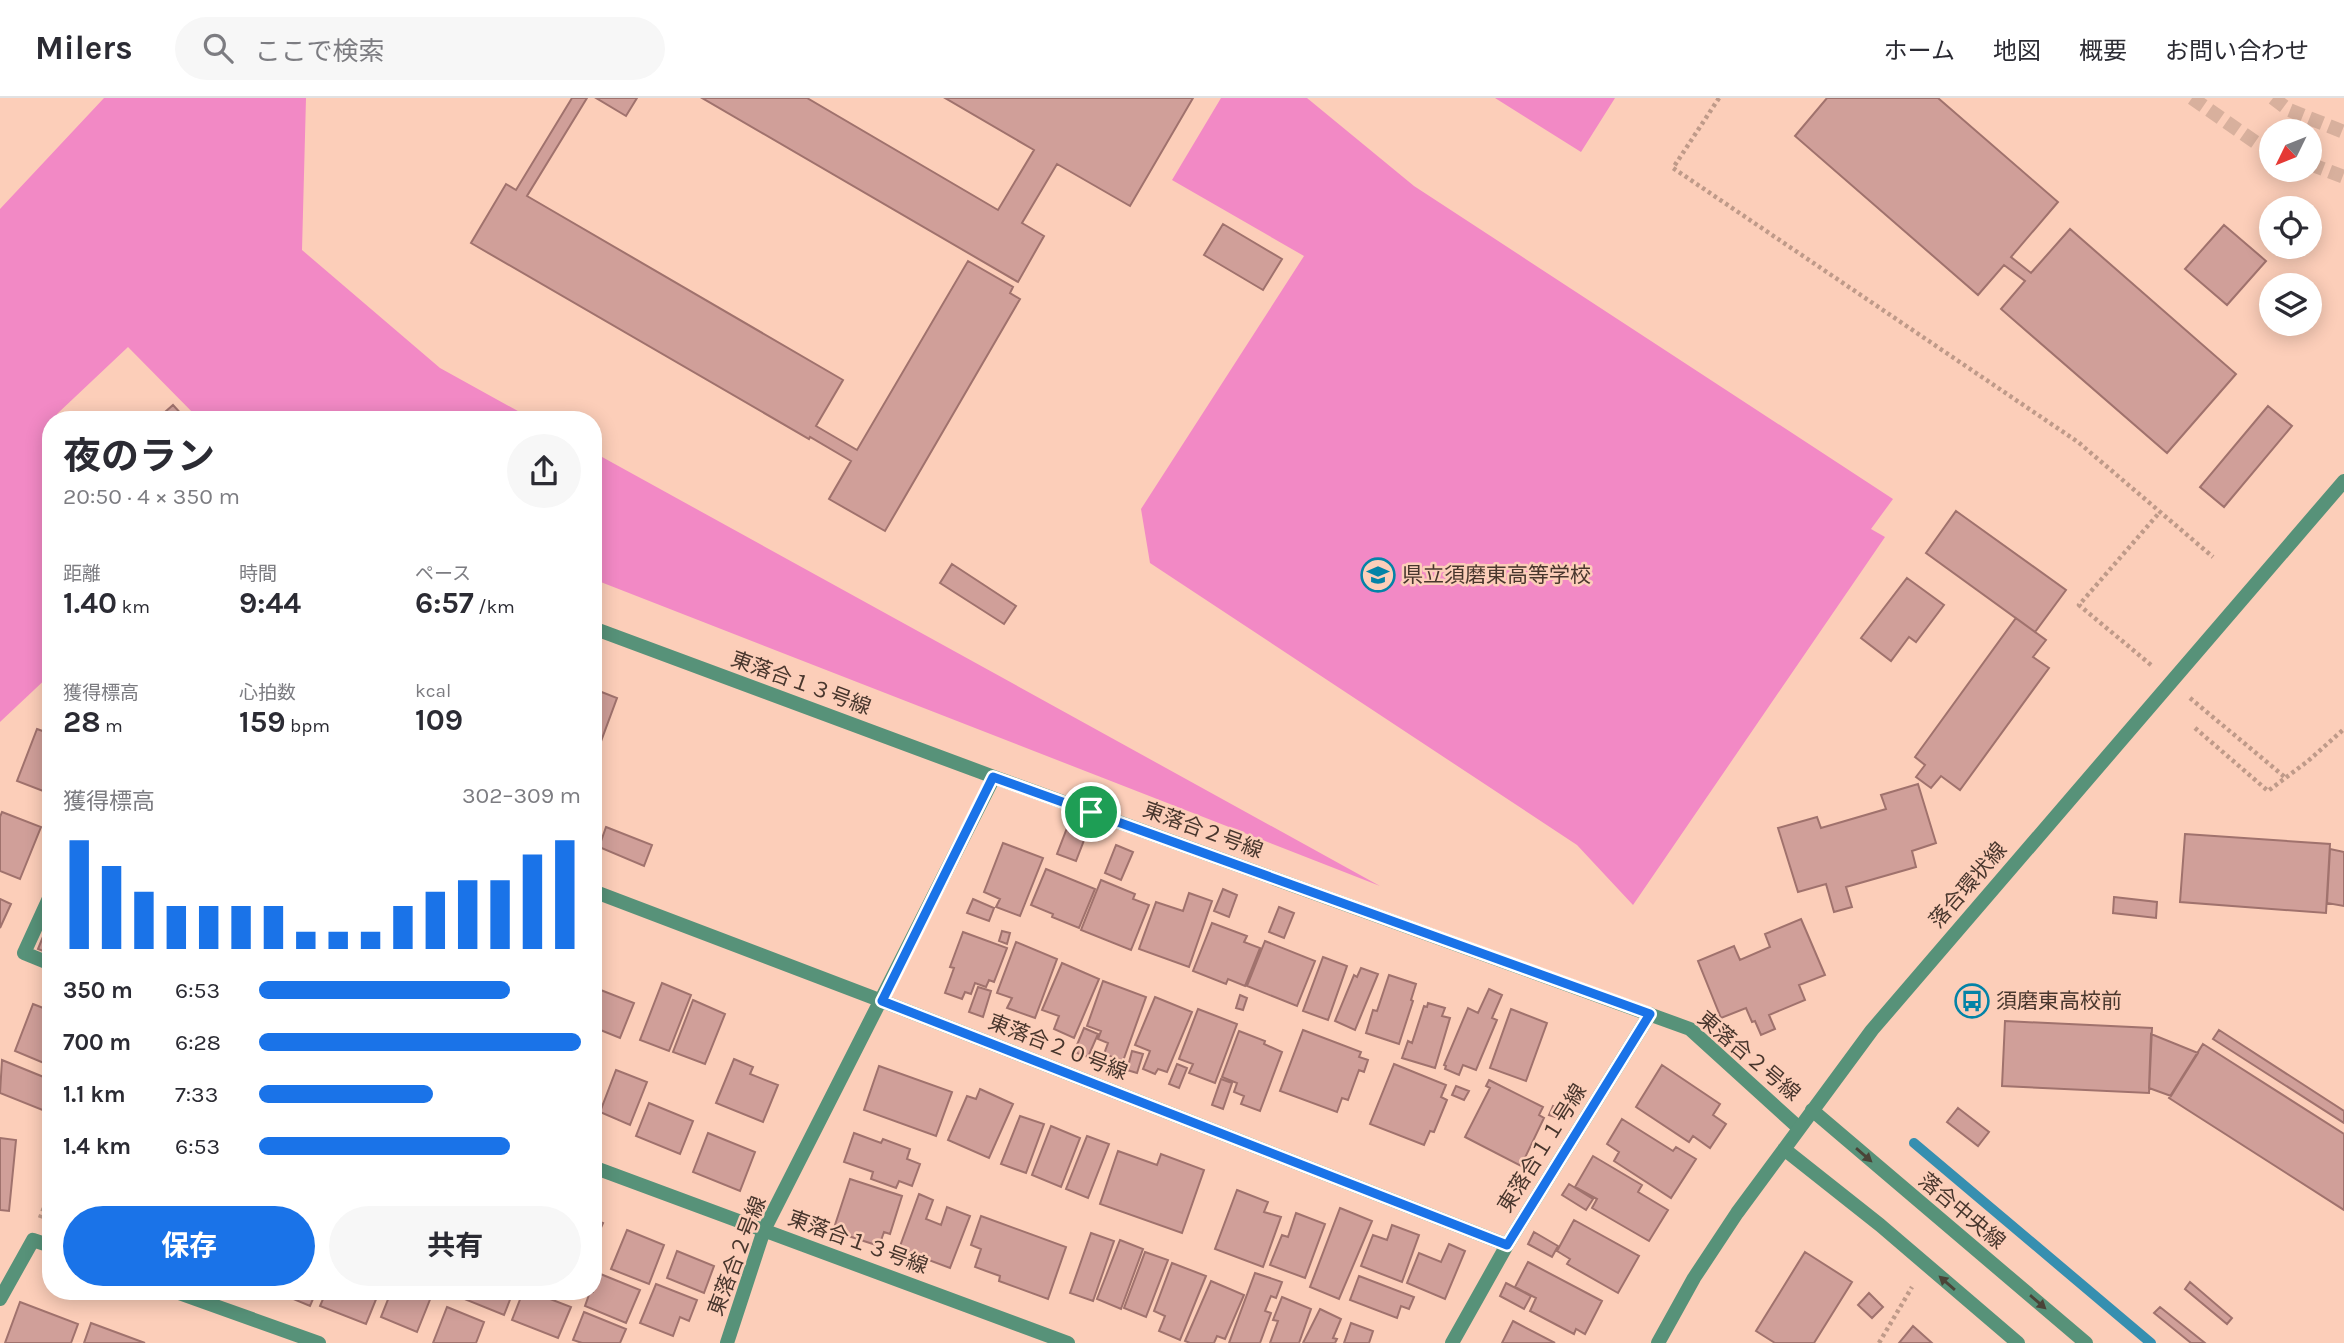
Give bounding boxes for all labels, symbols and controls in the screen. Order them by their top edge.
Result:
search box [175,17,665,80]
text: Milers [35,29,133,67]
icon: search [199,29,237,67]
text: ここで検索 [255,36,385,67]
text: ホーム [1884,37,1955,65]
text: 地図 [1993,37,2041,65]
text: 概要 [2079,37,2127,65]
text: お問い合わせ [2165,37,2309,65]
north arrow [2259,119,2322,182]
map controls [2259,119,2322,336]
button: locate [2259,196,2322,259]
button: layers [2259,273,2322,336]
text: 夜のラン [63,434,215,479]
button: share [507,434,581,508]
text: 20:50 · 4 × 350 m [63,483,240,510]
school or university icon: 県立須磨東高等学校 [1359,556,1397,594]
text: 距離 [63,563,101,585]
text: 時間 [239,563,277,585]
text: ペース [415,563,471,585]
place label: 県立須磨東高等学校 [1402,563,1591,587]
text: 1.40 [63,585,117,621]
text: 9:44 [239,585,301,621]
text: 6:57 [415,585,474,621]
text: km [117,596,150,618]
text: /km [474,596,515,618]
street label: 東落合１３号線 [728,647,874,719]
text: kcal [415,680,451,702]
text: 獲得標高 [63,682,139,704]
text: 心拍数 [239,682,296,704]
text: 109 [415,702,463,738]
text: 28 [63,704,101,740]
text: 159 [239,704,285,740]
text: m [101,715,123,737]
text: bpm [285,715,330,737]
text: 302–309 m [462,782,581,809]
pin [1061,782,1121,842]
text: 獲得標高 [63,788,155,815]
icon: arrive [1072,793,1110,831]
street label: 東落合２号線 [1140,797,1266,863]
street label: 落合環状線 [1925,838,2011,932]
text: 350 m [63,977,133,1004]
text: 6:53 [175,977,220,1004]
bus stop icon: 須磨東高校前 [1953,982,1991,1020]
place label: 須磨東高校前 [1996,989,2122,1013]
street label: 東落合２号線 [1693,1006,1805,1106]
street label: 東落合２０号線 [985,1009,1131,1085]
text: 700 m [63,1029,131,1056]
text: 6:28 [175,1029,221,1056]
street label: 東落合１１号線 [1493,1079,1591,1217]
text: 1.1 km [63,1081,126,1108]
text: 7:33 [175,1081,218,1108]
text: 1.4 km [63,1133,131,1160]
text: 6:53 [175,1133,220,1160]
one-way arrow [1855,1147,1873,1163]
street label: 落合中央線 [1914,1168,2010,1254]
street label: 東落合２号線 [703,1193,771,1319]
button: 保存 [63,1206,315,1286]
button: 共有 [329,1206,581,1286]
street label: 東落合１３号線 [785,1206,931,1278]
one-way arrow [1939,1276,1956,1291]
one-way arrow [2029,1294,2046,1309]

